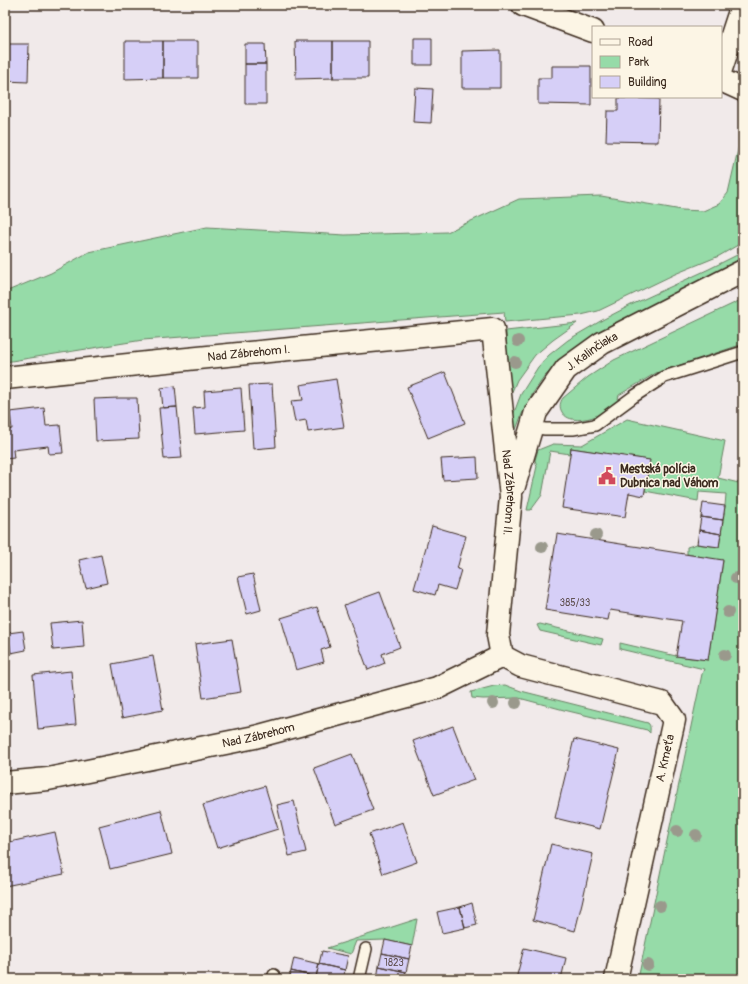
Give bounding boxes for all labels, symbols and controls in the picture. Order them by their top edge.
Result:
legend [592,26,722,98]
text: Road [628,35,653,50]
text: Park [628,55,649,70]
text: Building [628,75,667,90]
street label: J. Kalinčiaka [563,329,621,375]
street label: Nad Zábrehom I. [207,342,291,365]
street label: Nad Zábrehom II. [498,449,518,536]
place label: Mestská polícia Dubnica nad Váhom [620,462,719,491]
public building icon: Mestská polícia Dubnica nad Váhom [597,466,617,486]
house number: 385/33 [560,597,591,609]
street label: Nad Zábrehom [221,720,297,752]
street label: A. Kmeťa [653,732,678,783]
house number: 1823 [384,957,404,969]

